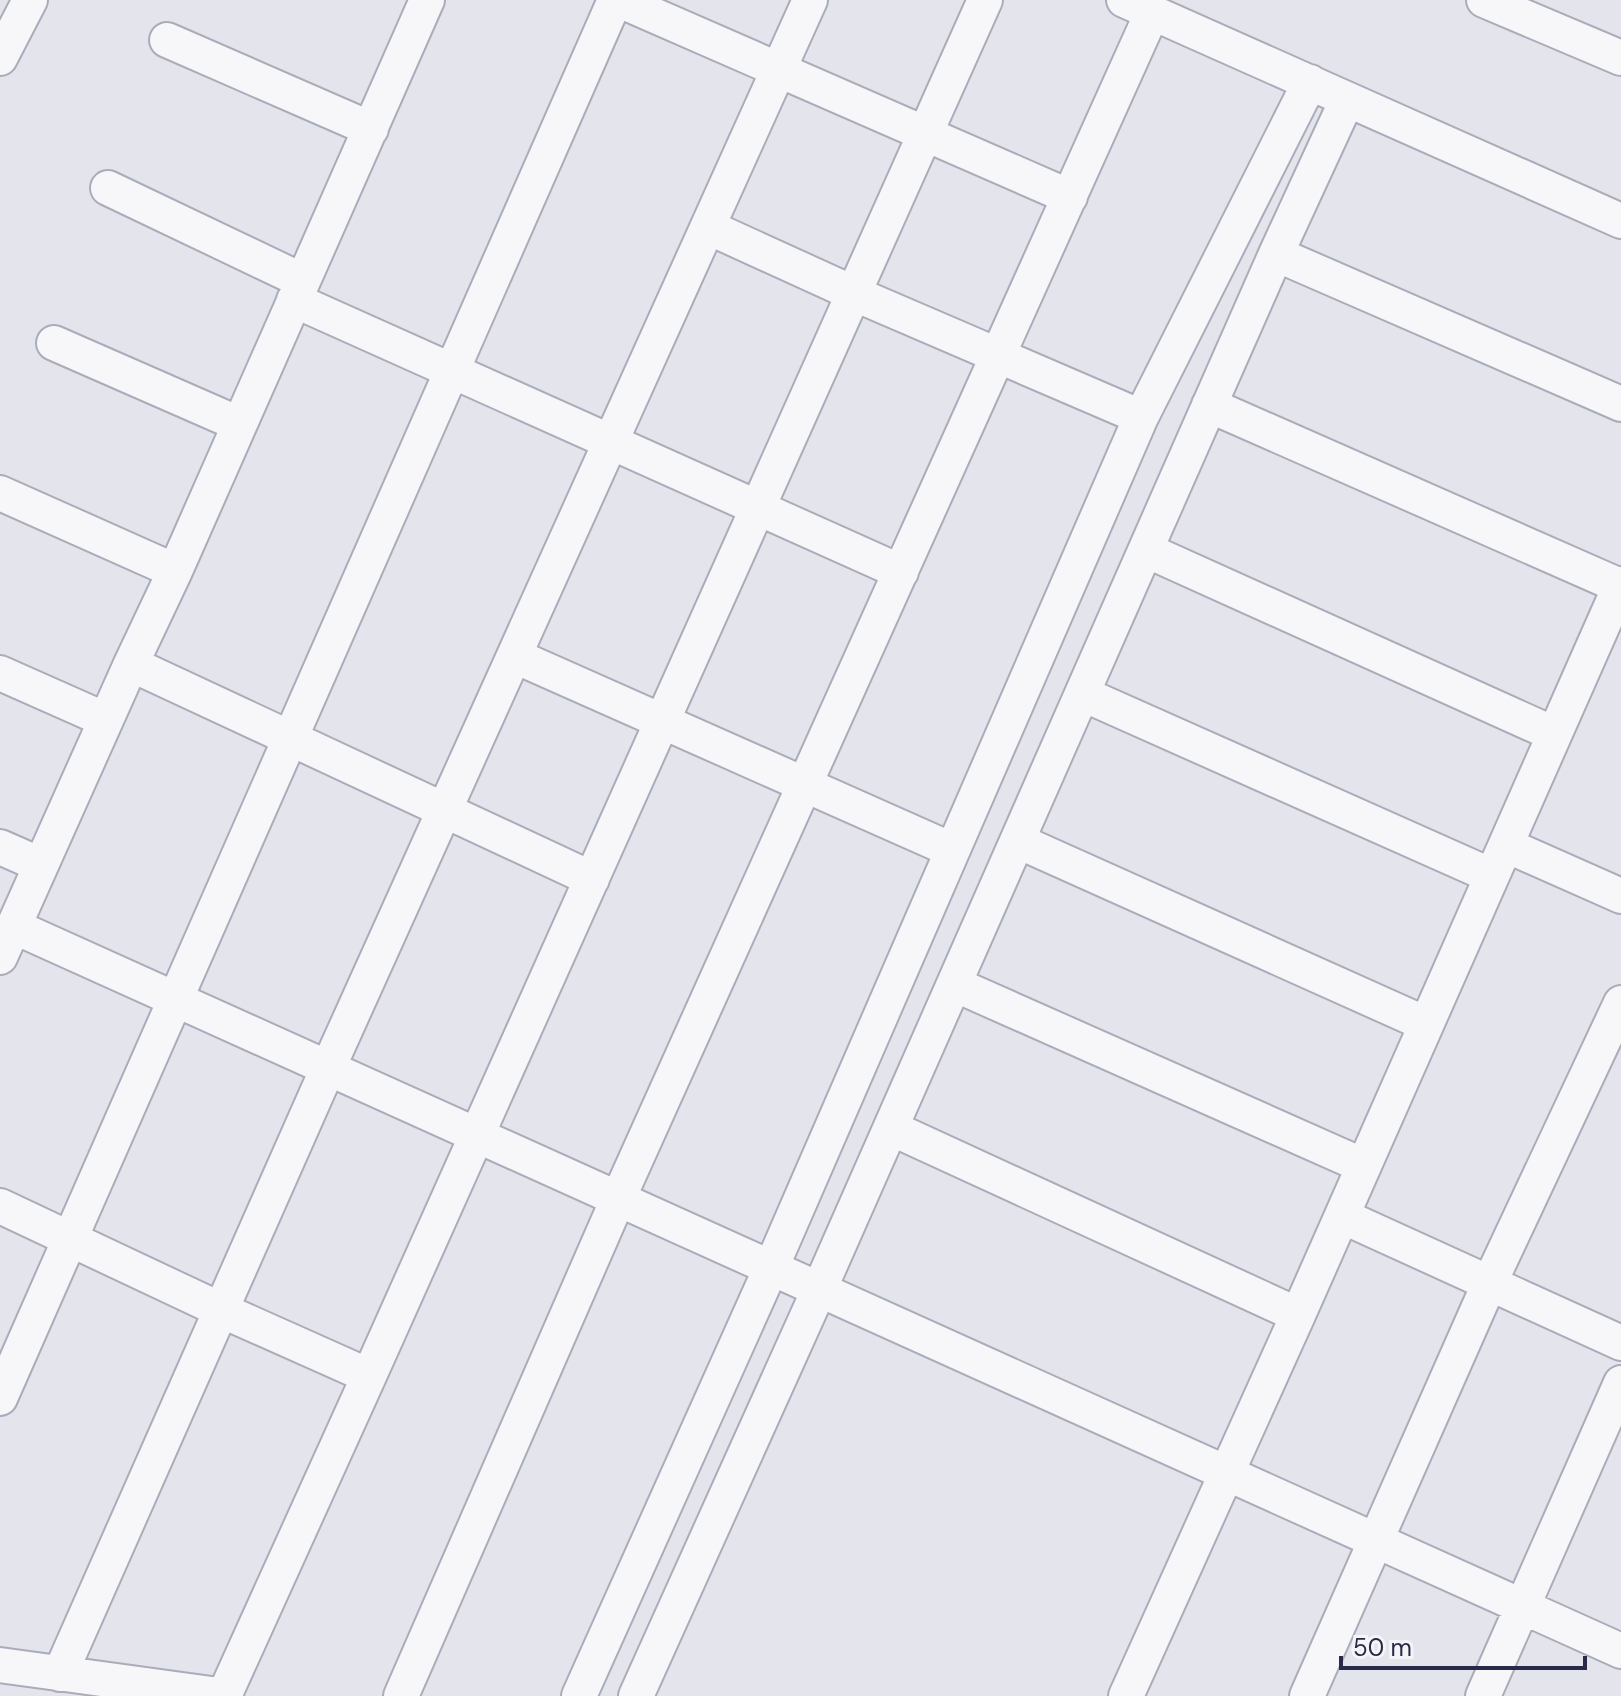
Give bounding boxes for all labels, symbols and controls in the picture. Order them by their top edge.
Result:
scale bar [1341,1620,1585,1670]
text: 50 m [1353,1632,1412,1663]

